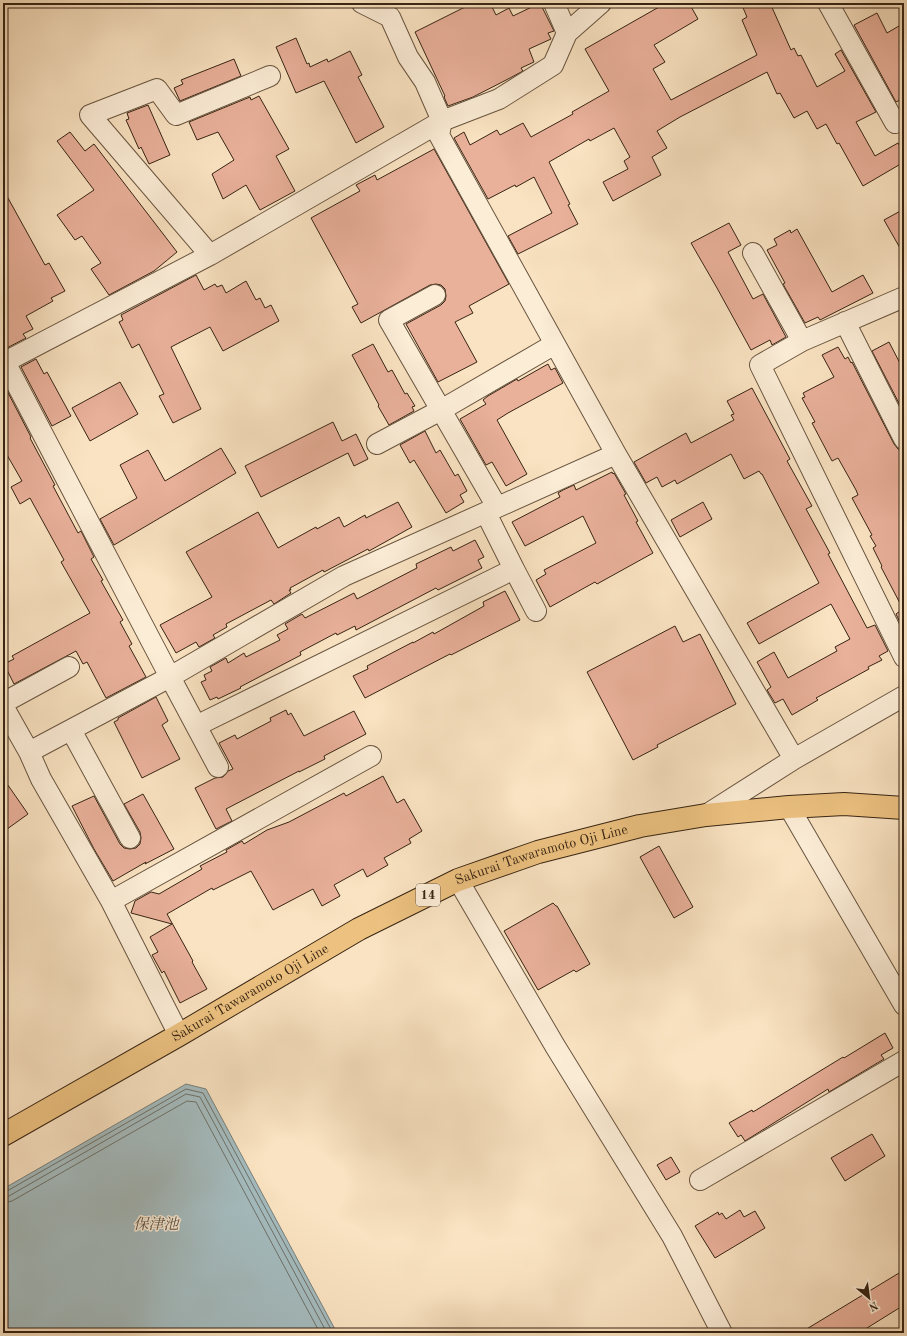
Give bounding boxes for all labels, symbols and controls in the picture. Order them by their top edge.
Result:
street label: Sakurai Tawaramoto Oji Line [453,822,629,887]
road number: 14 [416,884,440,906]
street label: Sakurai Tawaramoto Oji Line [169,941,331,1045]
water label: 保津池 [133,1216,180,1233]
north arrow [849,1278,889,1318]
text: N [866,1299,879,1313]

